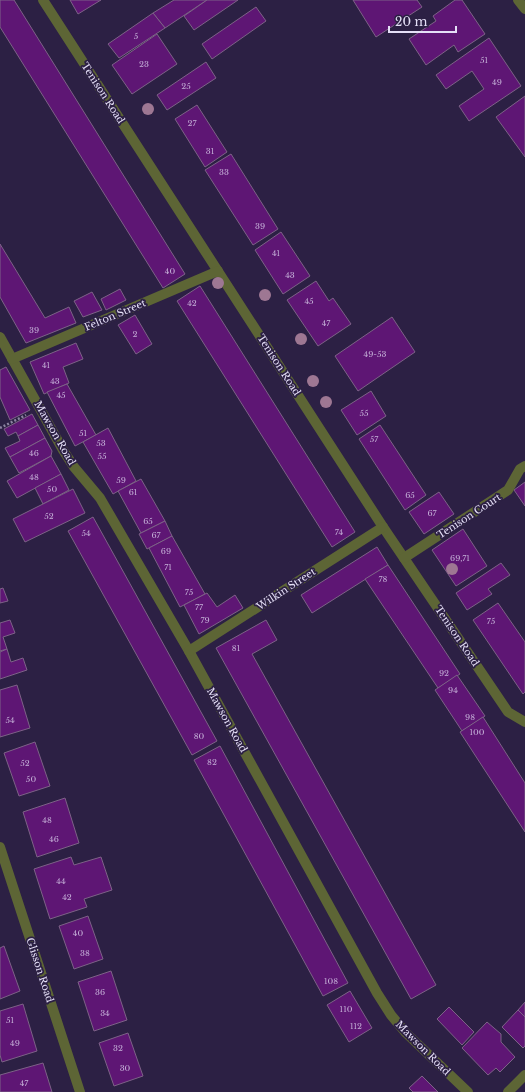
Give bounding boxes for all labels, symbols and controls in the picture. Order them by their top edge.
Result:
scale bar [389,8,456,34]
text: 20 m [395,14,427,29]
house number: 5 [134,31,139,41]
house number: 51 [480,55,488,65]
house number: 23 [139,59,149,69]
street label: Tenison Road [78,60,128,126]
house number: 49 [492,77,502,87]
house number: 25 [181,81,191,91]
house number: 27 [188,118,197,128]
house number: 31 [206,146,215,156]
house number: 33 [219,167,229,177]
house number: 39 [255,221,265,231]
house number: 41 [272,248,281,258]
house number: 40 [165,266,175,276]
house number: 43 [285,270,295,280]
street label: Felton Street [82,296,148,334]
house number: 45 [304,296,314,306]
house number: 42 [187,298,197,308]
house number: 47 [322,318,331,328]
house number: 39 [29,325,39,335]
house number: 2 [133,329,138,339]
street label: Tenison Road [254,332,304,398]
house number: 49-53 [364,349,387,359]
house number: 41 [42,360,51,370]
house number: 43 [50,376,60,386]
house number: 45 [56,390,66,400]
street label: Mawson Road [31,399,79,468]
house number: 55 [359,408,369,418]
house number: 51 [79,428,87,438]
house number: 57 [370,434,379,444]
house number: 53 [96,438,106,448]
house number: 46 [29,448,39,458]
house number: 55 [97,451,107,461]
house number: 48 [29,472,39,482]
house number: 59 [116,475,126,485]
house number: 50 [47,484,57,494]
house number: 61 [129,487,138,497]
house number: 65 [405,490,415,500]
street label: Tenison Court [435,490,504,542]
house number: 67 [427,508,438,518]
house number: 52 [44,511,54,521]
house number: 65 [143,516,153,526]
house number: 74 [335,527,344,537]
house number: 54 [81,528,91,538]
house number: 67 [151,530,162,540]
house number: 69 [161,546,171,556]
house number: 69,71 [450,553,470,563]
house number: 71 [164,562,172,572]
street label: Wilkin Street [253,565,318,613]
house number: 78 [379,574,388,584]
house number: 75 [185,587,194,597]
house number: 77 [195,602,204,612]
street label: Tenison Road [432,603,482,669]
house number: 79 [200,615,210,625]
house number: 75 [487,616,496,626]
house number: 81 [232,643,241,653]
house number: 92 [439,668,449,678]
street label: Mawson Road [204,685,250,755]
house number: 94 [448,685,458,695]
house number: 98 [465,712,475,722]
house number: 54 [5,715,15,725]
house number: 100 [470,727,485,737]
house number: 80 [194,731,205,741]
house number: 82 [207,757,217,767]
house number: 52 [20,758,30,768]
house number: 50 [26,774,36,784]
house number: 48 [42,815,52,825]
house number: 46 [49,834,59,844]
house number: 44 [56,876,66,886]
house number: 42 [62,892,72,902]
house number: 40 [73,928,83,938]
street label: Glisson Road [23,936,57,1004]
house number: 38 [80,948,90,958]
house number: 108 [324,976,338,986]
house number: 36 [95,987,105,997]
house number: 110 [340,1004,353,1014]
house number: 34 [100,1008,110,1018]
house number: 51 [6,1015,14,1025]
street label: Mawson Road [393,1018,453,1078]
house number: 112 [350,1021,362,1031]
house number: 49 [10,1038,20,1048]
house number: 32 [113,1043,123,1053]
house number: 30 [120,1063,131,1073]
house number: 47 [20,1078,29,1088]

